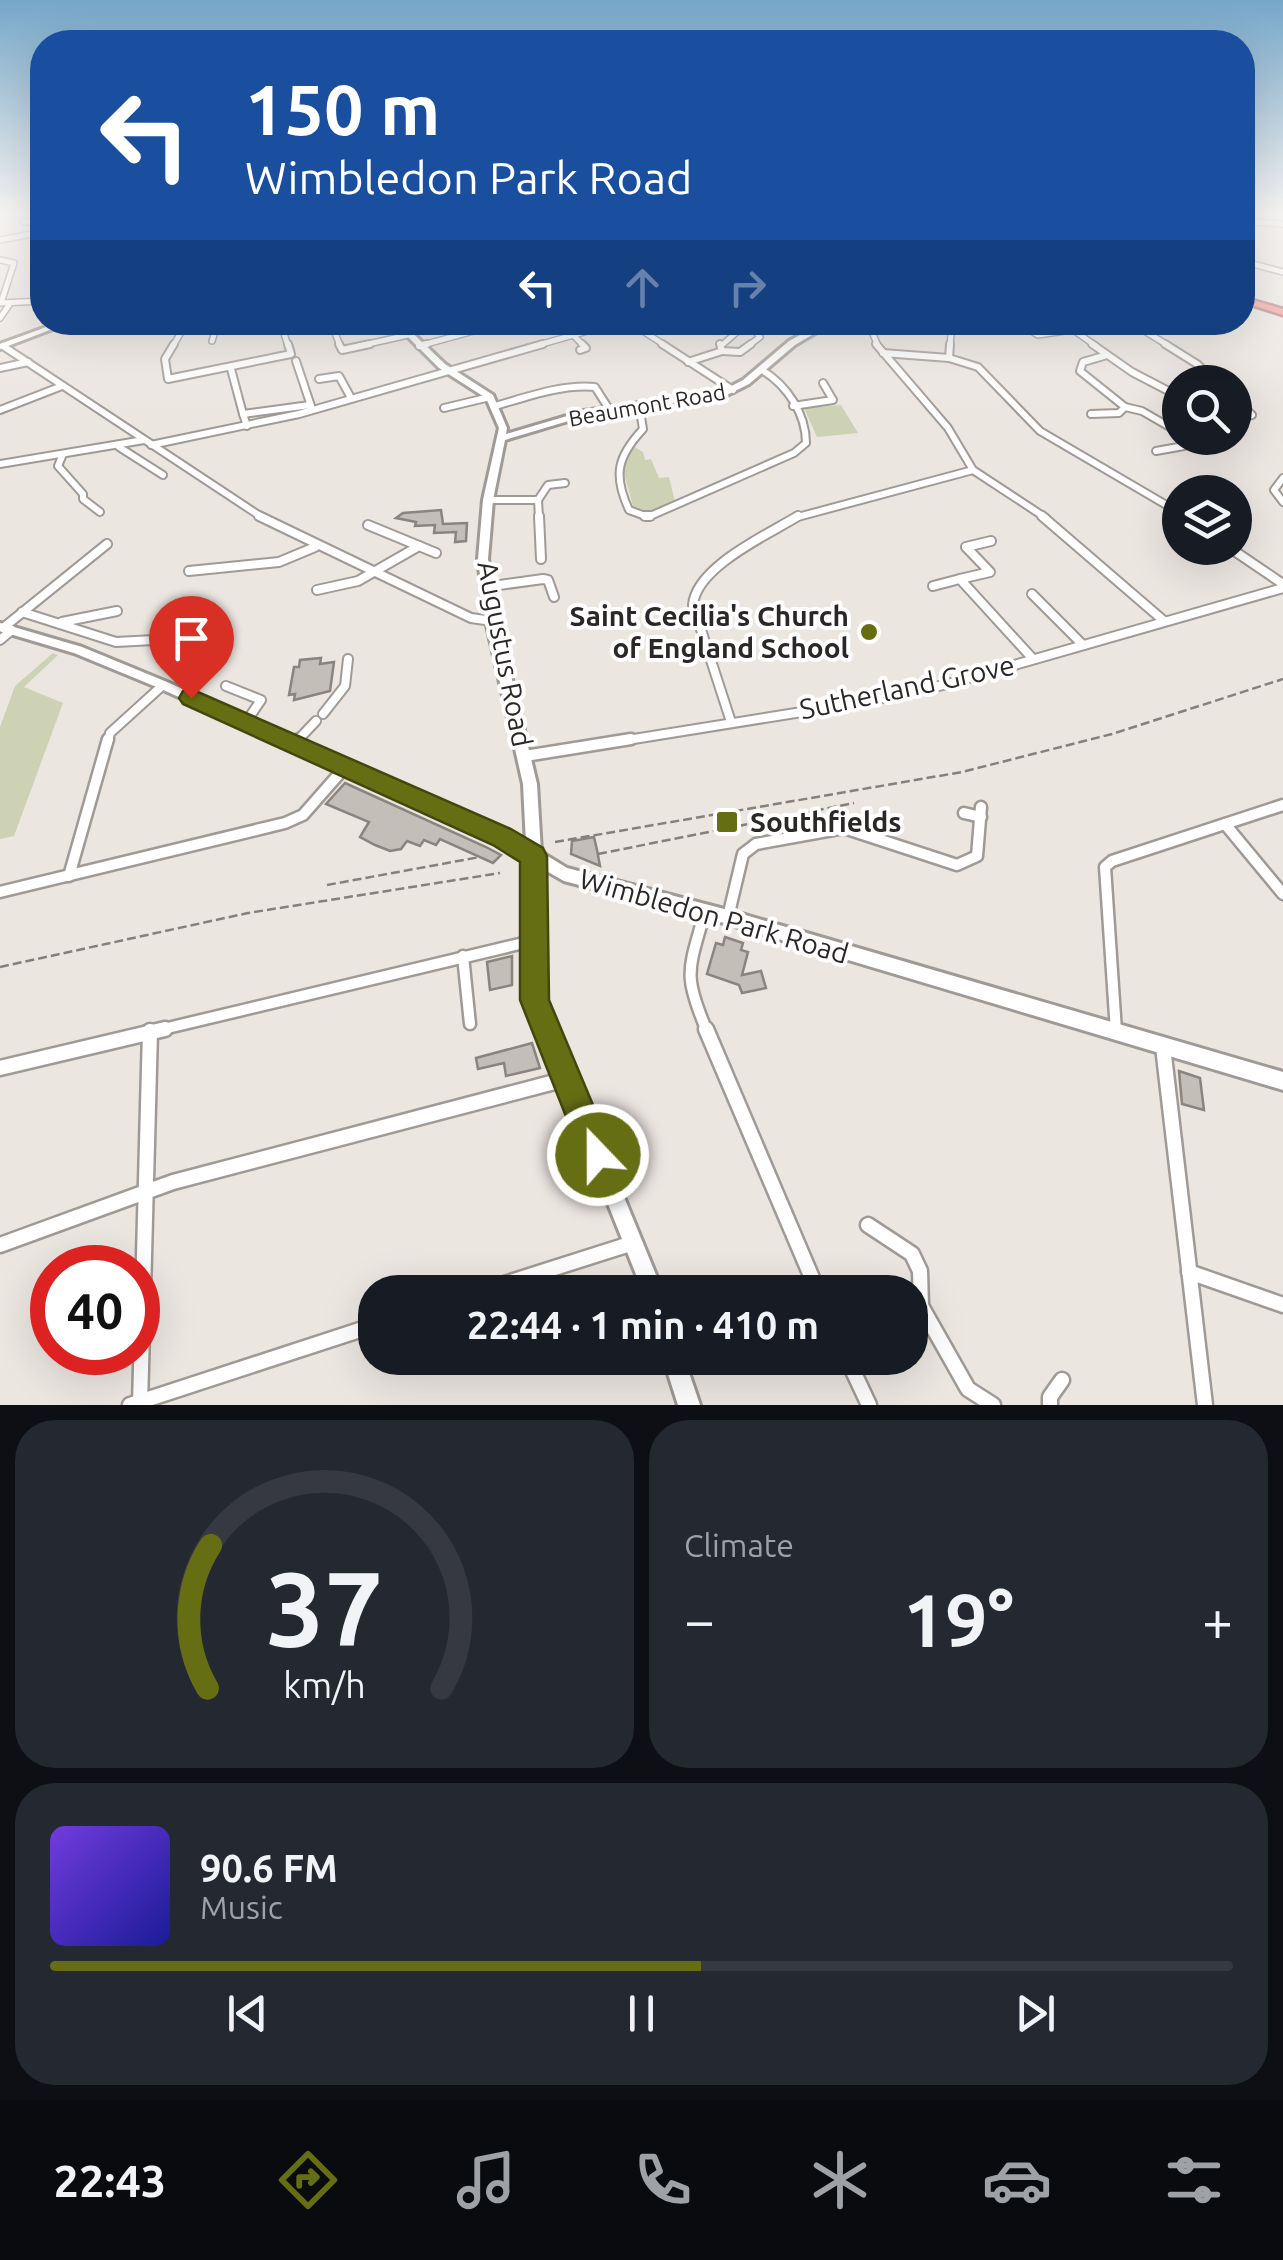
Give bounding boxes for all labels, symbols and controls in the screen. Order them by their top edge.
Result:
icon: left [80,70,210,200]
text: 150 m [245,70,440,148]
text: Wimbledon Park Road [245,152,692,203]
icon: left [510,260,565,315]
icon: ahead [615,260,670,315]
icon: right [720,260,775,315]
map controls [1162,365,1252,565]
button: search [1162,365,1252,455]
street label: Beaumont Road [567,378,727,431]
button: layers [1162,475,1252,565]
street label: Augustus Road [472,558,539,749]
pin [149,596,234,699]
place label: Saint Cecilia's Church of England School [570,600,849,663]
icon: arrive [164,611,219,666]
marker: Saint Cecilia's Church of England School [858,621,880,643]
street label: Sutherland Grove [797,649,1017,724]
place label: Southfields [750,806,901,837]
marker: Southfields [714,809,740,835]
street label: Wimbledon Park Road [576,862,852,969]
position arrow [546,1103,650,1207]
speed limit sign: 40 [30,1245,160,1375]
text: 22:44 · 1 min · 410 m [467,1304,819,1346]
text: Climate [684,1527,794,1563]
text: 37 [266,1549,383,1666]
text: 19° [903,1577,1014,1661]
text: − [684,1589,715,1650]
text: + [1202,1589,1233,1650]
text: km/h [283,1665,366,1705]
text: 90.6 FM [200,1847,338,1889]
text: Music [200,1889,283,1925]
icon: previous [220,1986,275,2041]
icon: pause [614,1986,669,2041]
icon: next [1008,1986,1063,2041]
icon: directions [273,2145,343,2215]
icon: music [451,2145,521,2215]
icon: phone [628,2145,698,2215]
icon: climate [805,2145,875,2215]
icon: car [982,2145,1052,2215]
icon: filters [1159,2145,1229,2215]
text: 22:43 [54,2155,166,2206]

